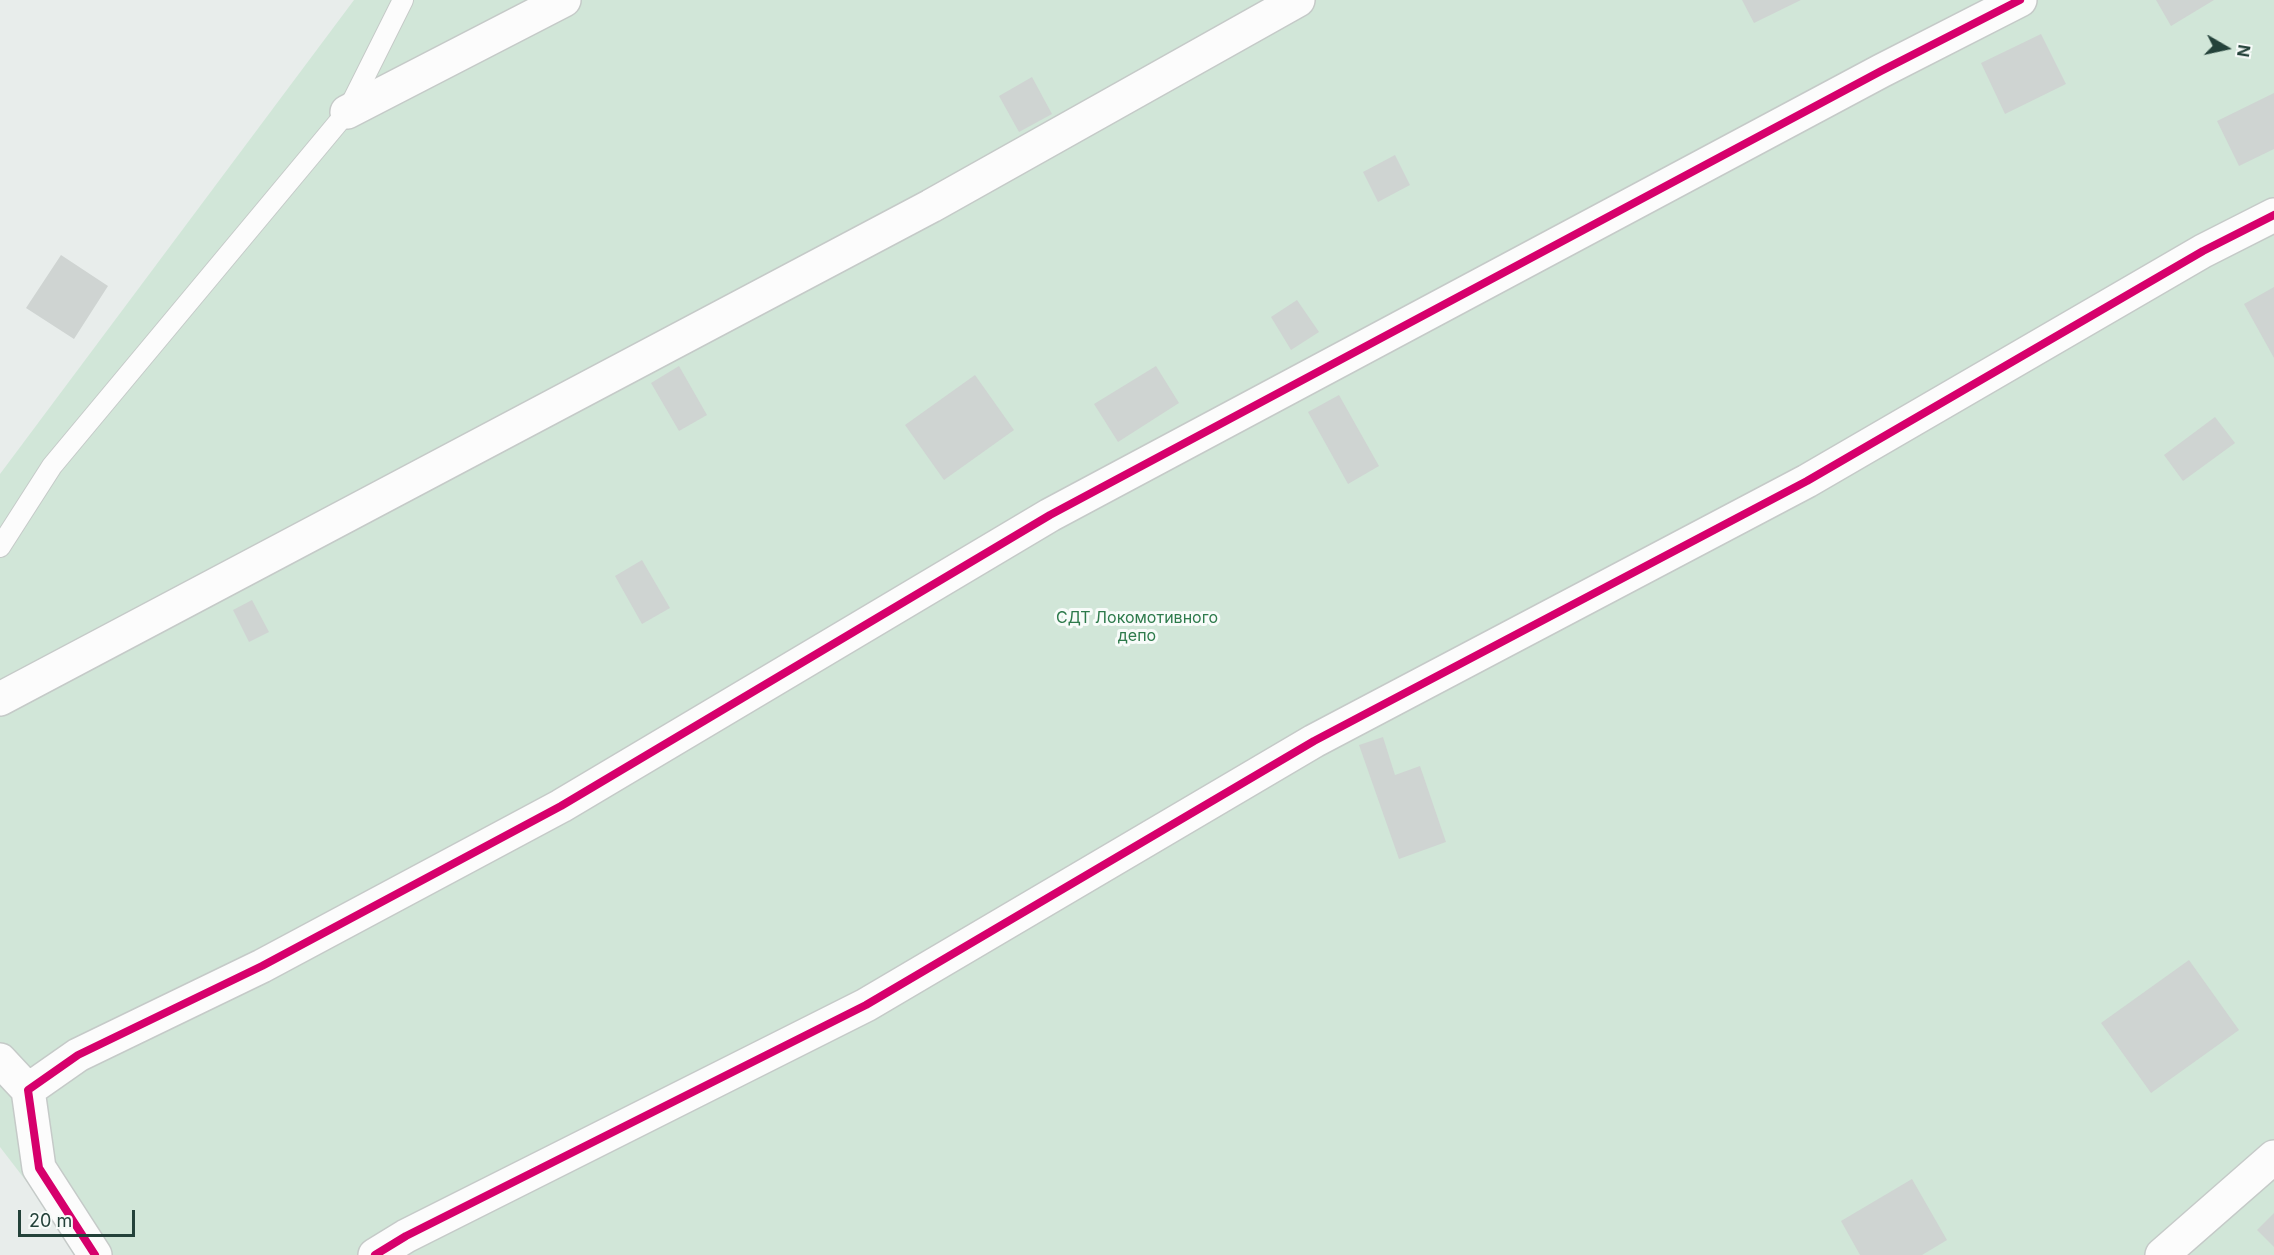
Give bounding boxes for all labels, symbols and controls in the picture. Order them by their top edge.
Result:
north arrow [2196,18,2256,78]
text: N [2233,43,2255,58]
park label: СДТ Локомотивного депо [1056,608,1218,646]
scale bar [21,1198,138,1236]
text: 20 m [29,1210,72,1231]

